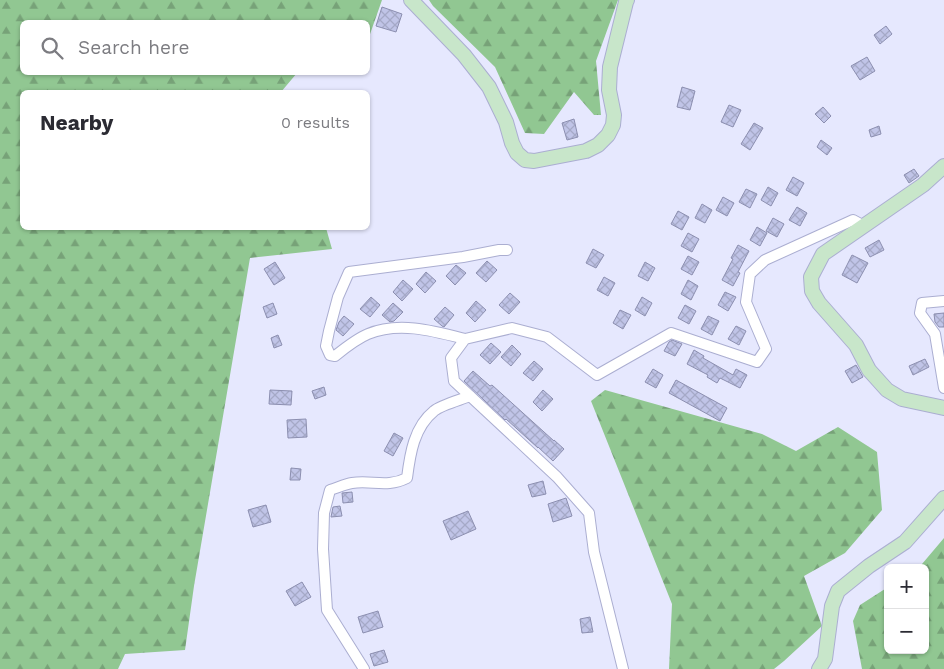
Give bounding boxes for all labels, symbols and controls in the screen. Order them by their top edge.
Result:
search box [20,20,370,75]
icon: search [38,34,66,62]
text: Search here [78,36,189,59]
text: Nearby [40,110,113,135]
text: 0 results [281,113,350,132]
map controls [884,564,929,654]
button: + [884,564,929,609]
button: − [884,609,929,654]

